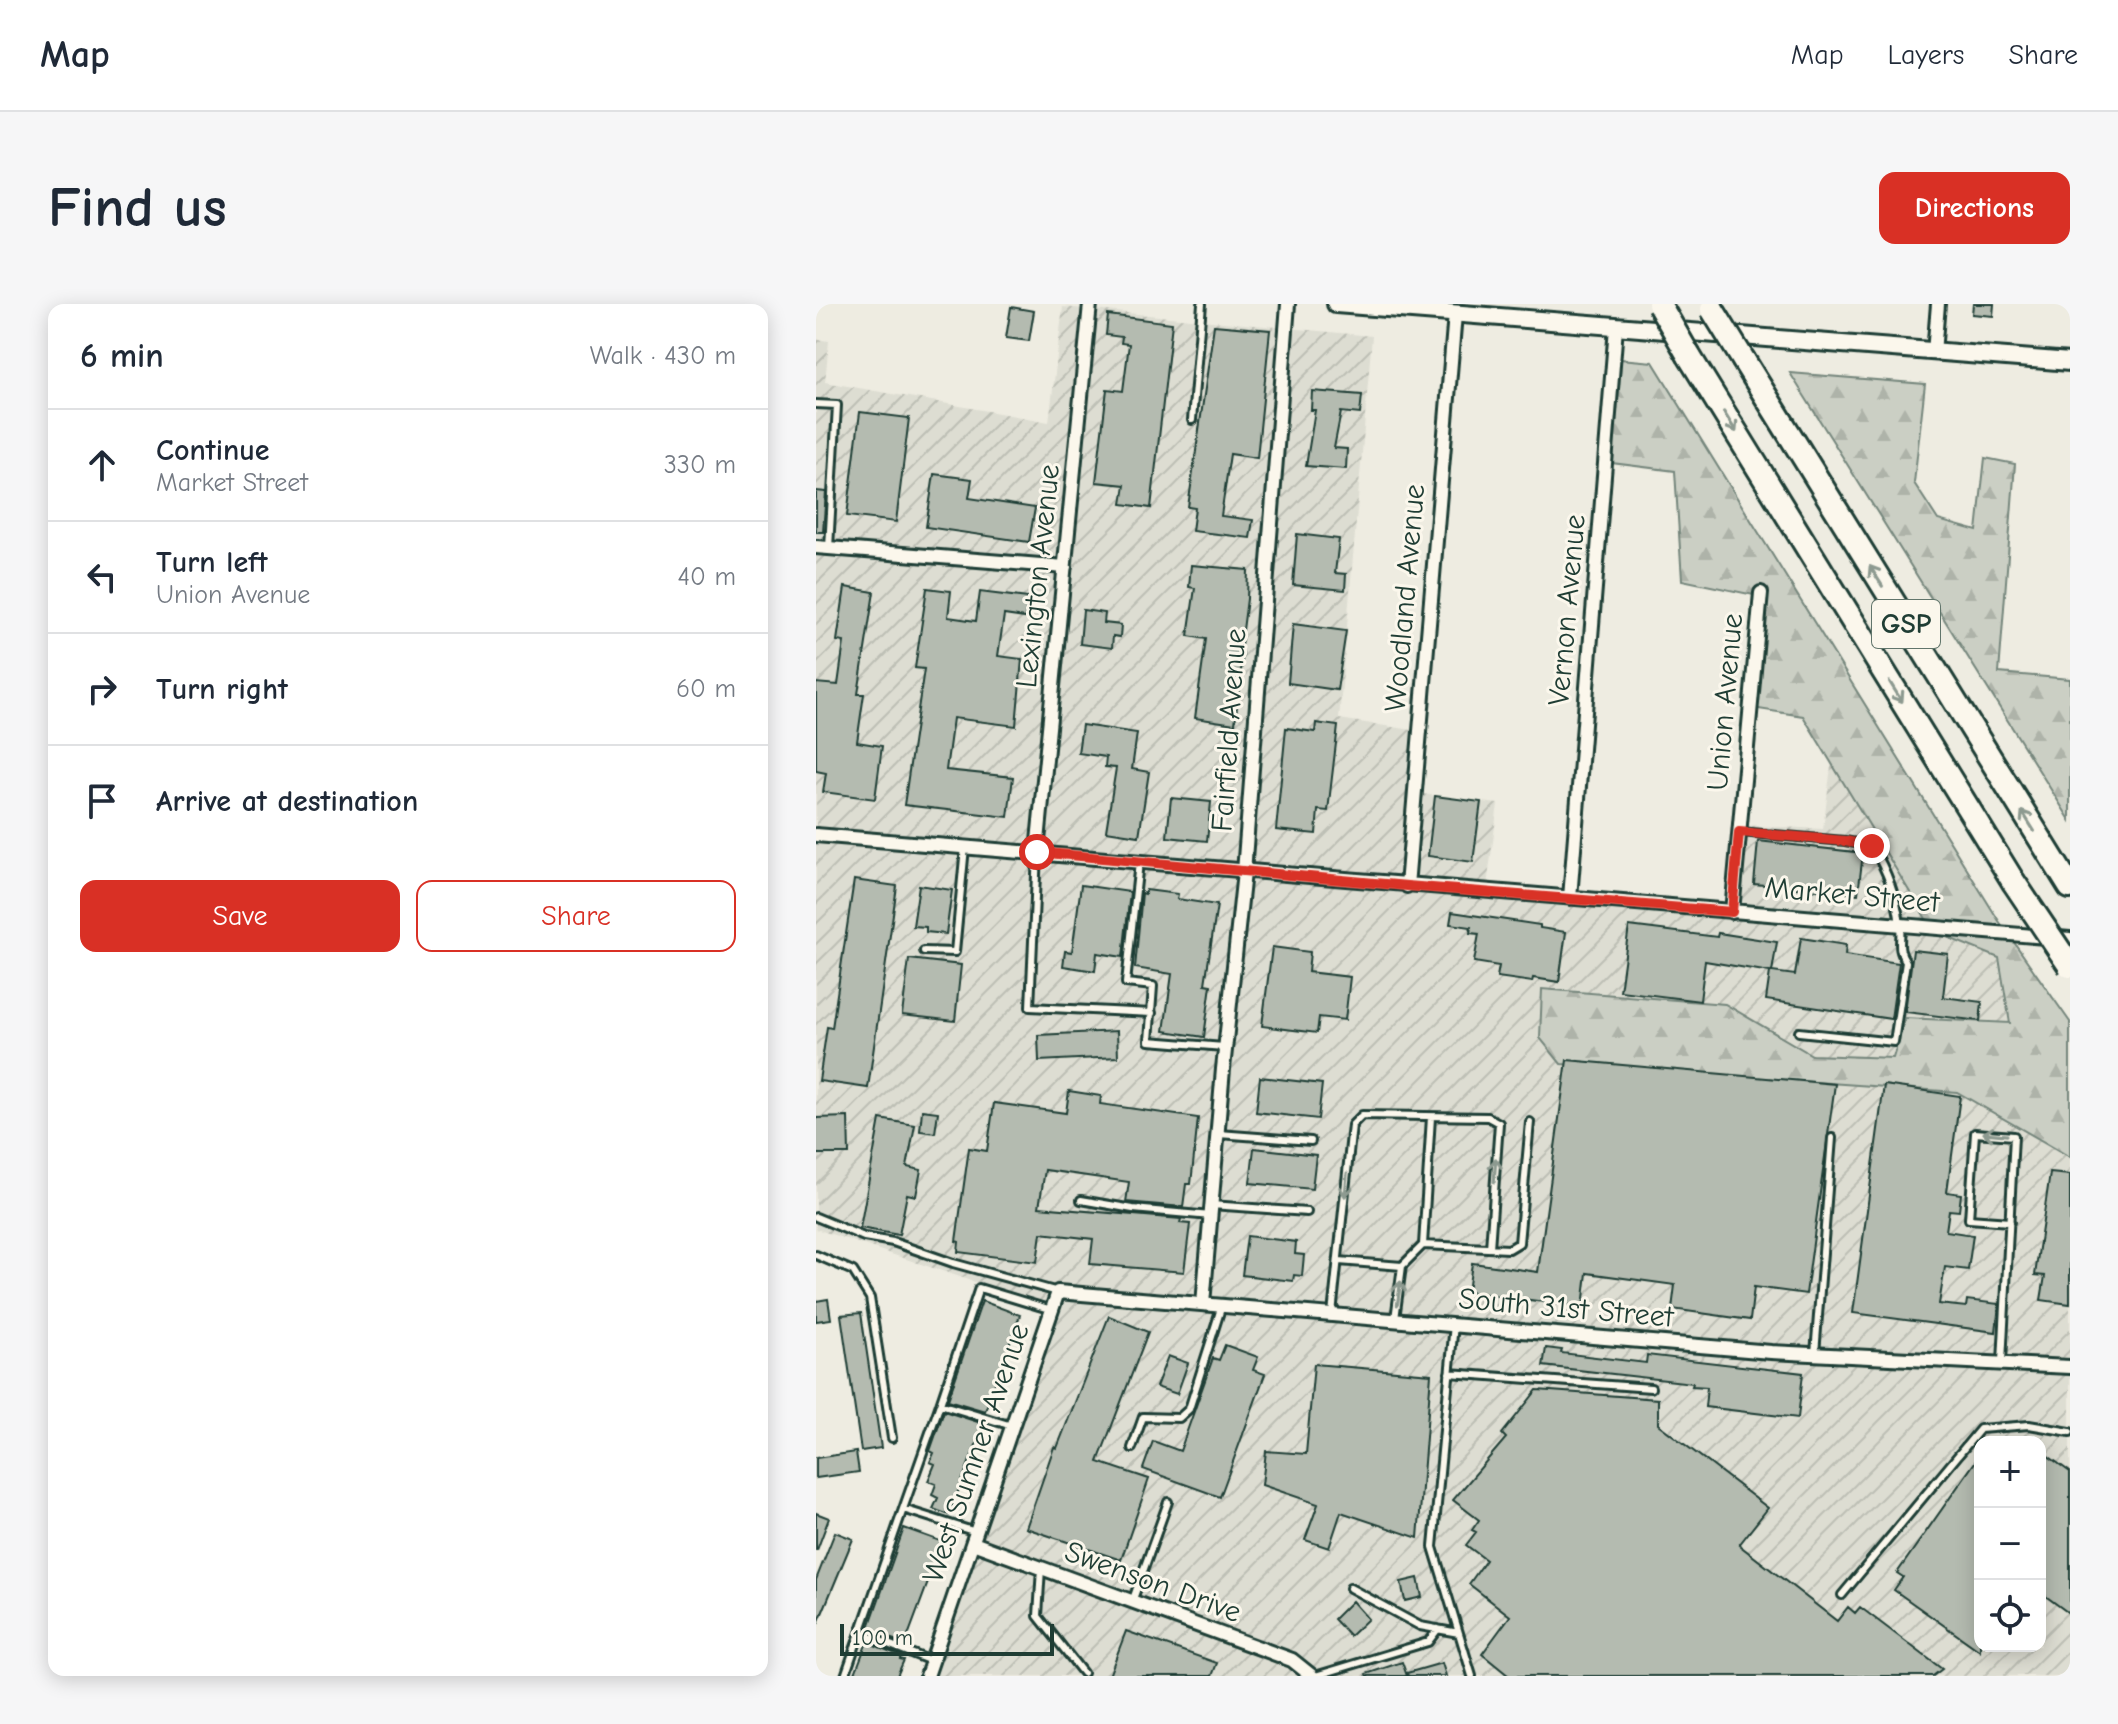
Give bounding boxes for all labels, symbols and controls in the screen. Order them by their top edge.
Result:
text: Map [40,33,110,77]
text: Map [1791,39,1844,71]
text: Layers [1888,39,1964,71]
text: Share [2008,39,2078,71]
button: Directions [1879,172,2070,244]
text: Find us [48,176,227,240]
text: 6 min [80,336,164,376]
text: Walk · 430 m [590,341,736,371]
one-way arrow [1722,411,1738,433]
text: Continue [156,433,270,468]
icon: ahead [80,443,124,487]
text: 330 m [664,450,736,480]
street label: Lexington Avenue [1009,463,1067,689]
text: Market Street [156,468,308,498]
street label: Woodland Avenue [1378,483,1432,713]
street label: Vernon Avenue [1541,513,1593,707]
text: Turn left [156,545,268,580]
icon: left [80,555,124,599]
text: 40 m [677,562,736,592]
one-way arrow [1868,565,1884,588]
text: Union Avenue [156,580,310,610]
road number: GSP [1872,600,1940,648]
street label: Union Avenue [1700,612,1750,792]
street label: Fairfield Avenue [1204,627,1254,833]
icon: right [80,667,124,711]
text: Turn right [156,672,288,707]
text: 60 m [676,674,736,704]
one-way arrow [1888,680,1904,703]
icon: arrive [80,779,124,823]
text: Arrive at destination [156,784,418,819]
one-way arrow [2019,810,2035,833]
route end [1854,828,1890,864]
route start [1019,834,1055,870]
street label: Market Street [1763,870,1942,920]
button: Save [80,880,400,952]
button: Share [416,880,736,952]
one-way arrow [1982,1126,2009,1141]
one-way arrow [1488,1157,1503,1184]
one-way arrow [1339,1172,1354,1198]
one-way arrow [1392,1281,1407,1306]
street label: South 31st Street [1457,1281,1676,1335]
street label: West Sumner Avenue [915,1319,1037,1587]
map controls [1974,1436,2046,1652]
button: + [1974,1436,2046,1508]
button: − [1974,1508,2046,1580]
street label: Swenson Drive [1060,1534,1246,1630]
button: locate [1974,1580,2046,1652]
scale bar [840,1620,1054,1656]
text: 100 m [852,1625,913,1651]

